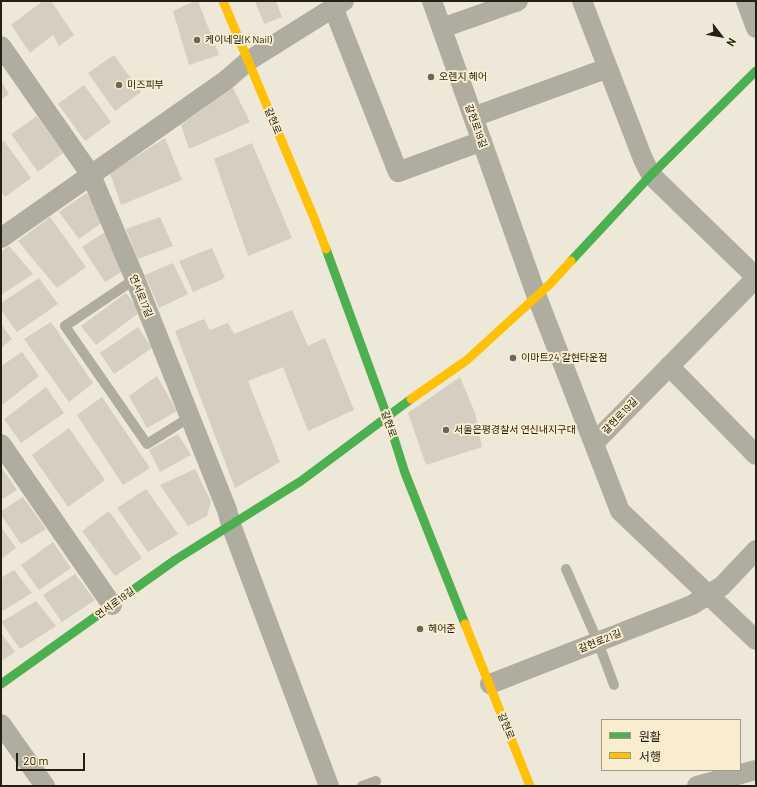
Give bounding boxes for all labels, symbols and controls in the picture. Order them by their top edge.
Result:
north arrow [701,16,741,56]
place label: 케이네일(K Nail) [205,34,272,46]
marker: 케이네일(K Nail) [192,35,202,45]
text: N [724,36,739,49]
place label: 오렌지 헤어 [439,71,487,83]
marker: 오렌지 헤어 [426,72,436,82]
place label: 미즈피부 [127,79,164,91]
marker: 미즈피부 [114,80,124,90]
street label: 갈현로19길 [463,103,489,149]
street label: 갈현로 [262,106,284,136]
street label: 연서로17길 [127,273,155,319]
place label: 이마트24 갈현타운점 [521,352,607,364]
marker: 이마트24 갈현타운점 [508,353,518,363]
street label: 갈현로19길 [600,395,640,437]
street label: 갈현로 [379,409,399,439]
place label: 서울은평경찰서 연신내지구대 [454,424,576,436]
marker: 서울은평경찰서 연신내지구대 [441,425,451,435]
street label: 연서로19길 [93,585,137,621]
place label: 헤어준 [428,623,456,635]
marker: 헤어준 [415,624,425,634]
street label: 갈현로21길 [577,627,623,655]
street label: 갈현로 [495,711,517,741]
legend [601,719,741,771]
text: 원활 [639,729,661,743]
scale bar [18,745,87,771]
text: 서행 [639,749,661,763]
text: 20 m [23,753,49,767]

